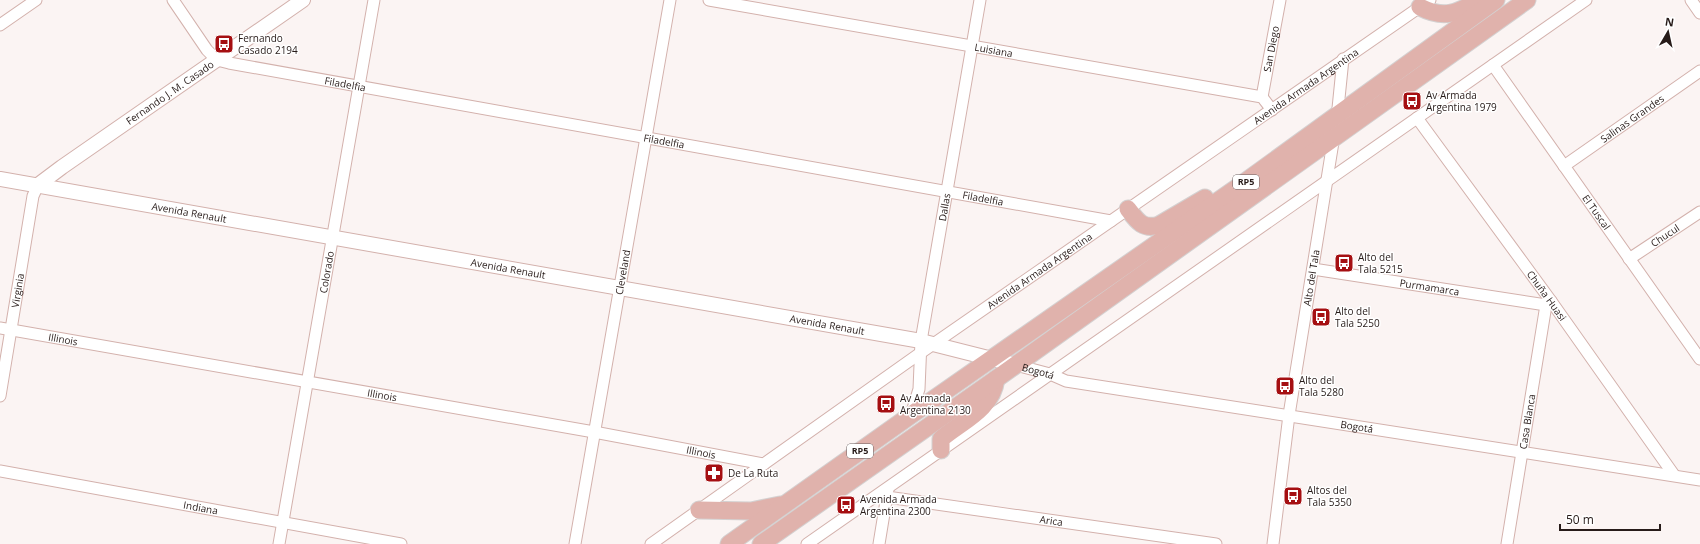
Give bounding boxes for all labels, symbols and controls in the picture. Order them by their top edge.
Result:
north arrow [1648,12,1688,52]
text: N [1664,14,1675,30]
street label: San Diego [1260,25,1282,73]
place label: Fernando Casado 2194 [238,31,298,57]
bus stop icon: Fernando Casado 2194 [213,33,235,55]
street label: Luisiana [973,40,1014,60]
street label: Avenida Armada Argentina [1250,45,1361,127]
street label: Fernando J. M. Casado [123,57,216,128]
street label: Filadelfia [323,73,367,94]
place label: Av Armada Argentina 1979 [1426,88,1497,114]
bus stop icon: Av Armada Argentina 1979 [1401,90,1423,112]
street label: Salinas Grandes [1597,91,1667,146]
street label: Filadelfia [642,130,686,151]
road number: RP5 [1233,175,1259,189]
street label: Filadelfia [961,188,1005,209]
street label: Dallas [935,192,953,222]
street label: El Tuscal [1579,192,1614,233]
street label: Avenida Renault [151,199,228,226]
street label: Chucul [1648,221,1682,250]
street label: Avenida Armada Argentina [984,229,1095,312]
street label: Alto del Tala [1300,248,1323,307]
street label: Cleveland [612,249,633,296]
street label: Colorado [316,250,337,294]
place label: Alto del Tala 5215 [1358,250,1403,276]
bus stop icon: Alto del Tala 5215 [1333,252,1355,274]
street label: Avenida Renault [470,255,547,282]
street label: Chuña Huasi [1524,267,1570,324]
street label: Virginia [8,272,27,309]
street label: Purmamarca [1399,275,1461,299]
place label: Alto del Tala 5250 [1335,304,1380,330]
bus stop icon: Alto del Tala 5250 [1310,306,1332,328]
street label: Avenida Renault [789,311,866,338]
street label: Illinois [47,330,79,349]
street label: Bogotá [1020,360,1057,382]
place label: Alto del Tala 5280 [1299,373,1344,399]
bus stop icon: Alto del Tala 5280 [1274,375,1296,397]
street label: Illinois [366,385,398,404]
place label: Av Armada Argentina 2130 [900,391,971,417]
bus stop icon: Av Armada Argentina 2130 [875,393,897,415]
street label: Casa Blanca [1516,393,1538,450]
street label: Bogotá [1339,417,1374,436]
street label: Illinois [685,443,717,462]
road number: RP5 [847,444,873,458]
pharmacy icon: De La Ruta [703,462,725,484]
place label: De La Ruta [728,466,778,480]
place label: Altos del Tala 5350 [1307,483,1352,509]
bus stop icon: Altos del Tala 5350 [1282,485,1304,507]
place label: Avenida Armada Argentina 2300 [860,492,937,518]
bus stop icon: Avenida Armada Argentina 2300 [835,494,857,516]
street label: Indiana [182,498,219,518]
scale bar [1560,506,1660,532]
text: 50 m [1566,511,1594,528]
street label: Arica [1039,512,1064,529]

